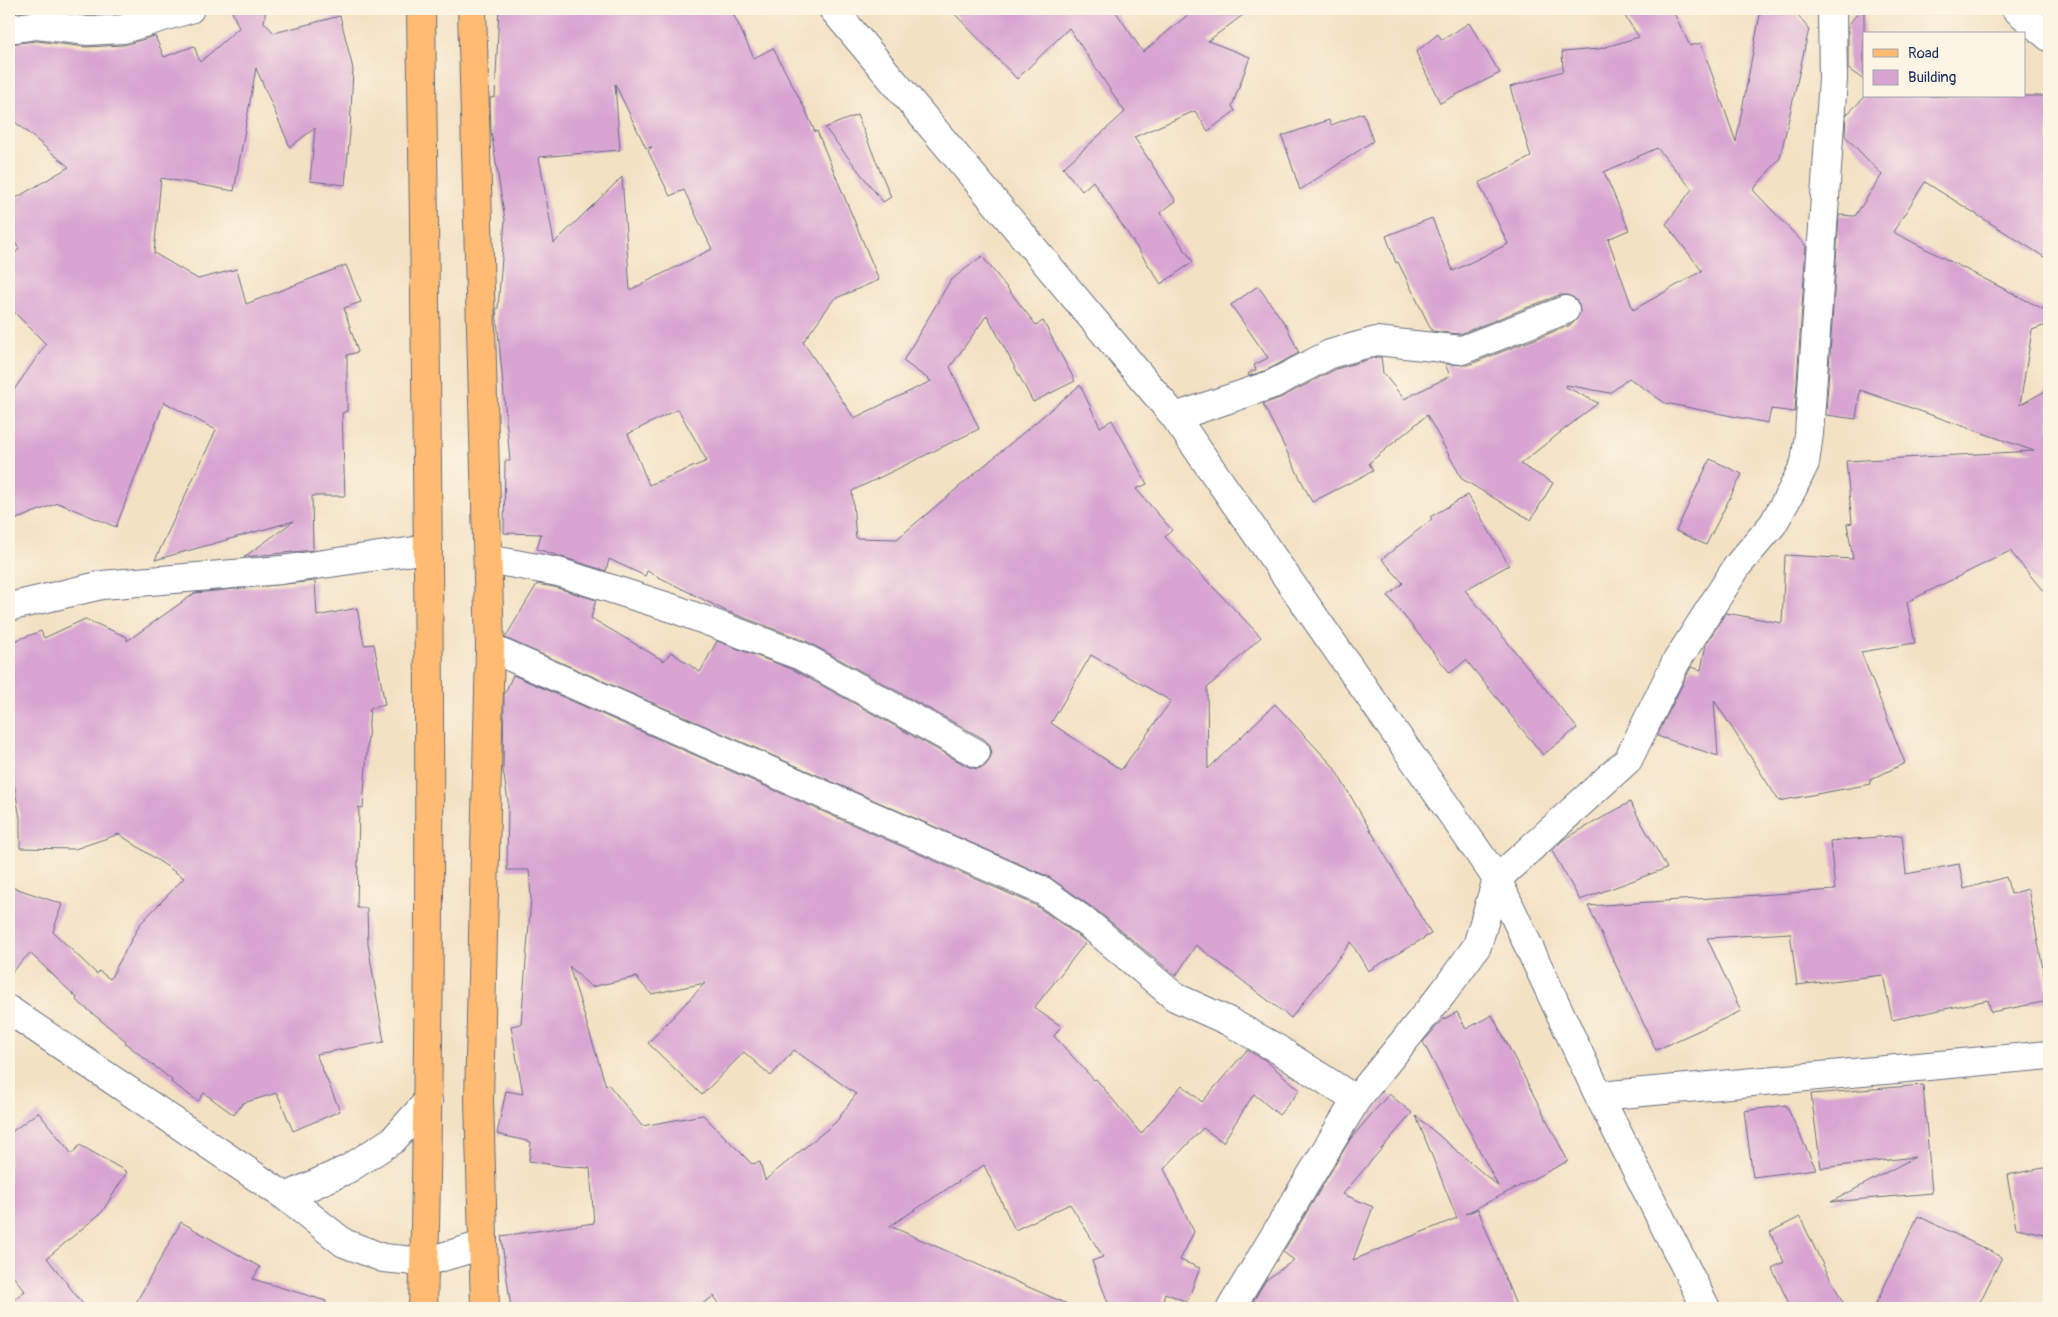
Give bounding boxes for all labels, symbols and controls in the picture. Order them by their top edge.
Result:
legend [1863,32,2026,98]
text: Road [1908,44,1939,63]
text: Building [1908,68,1956,87]

